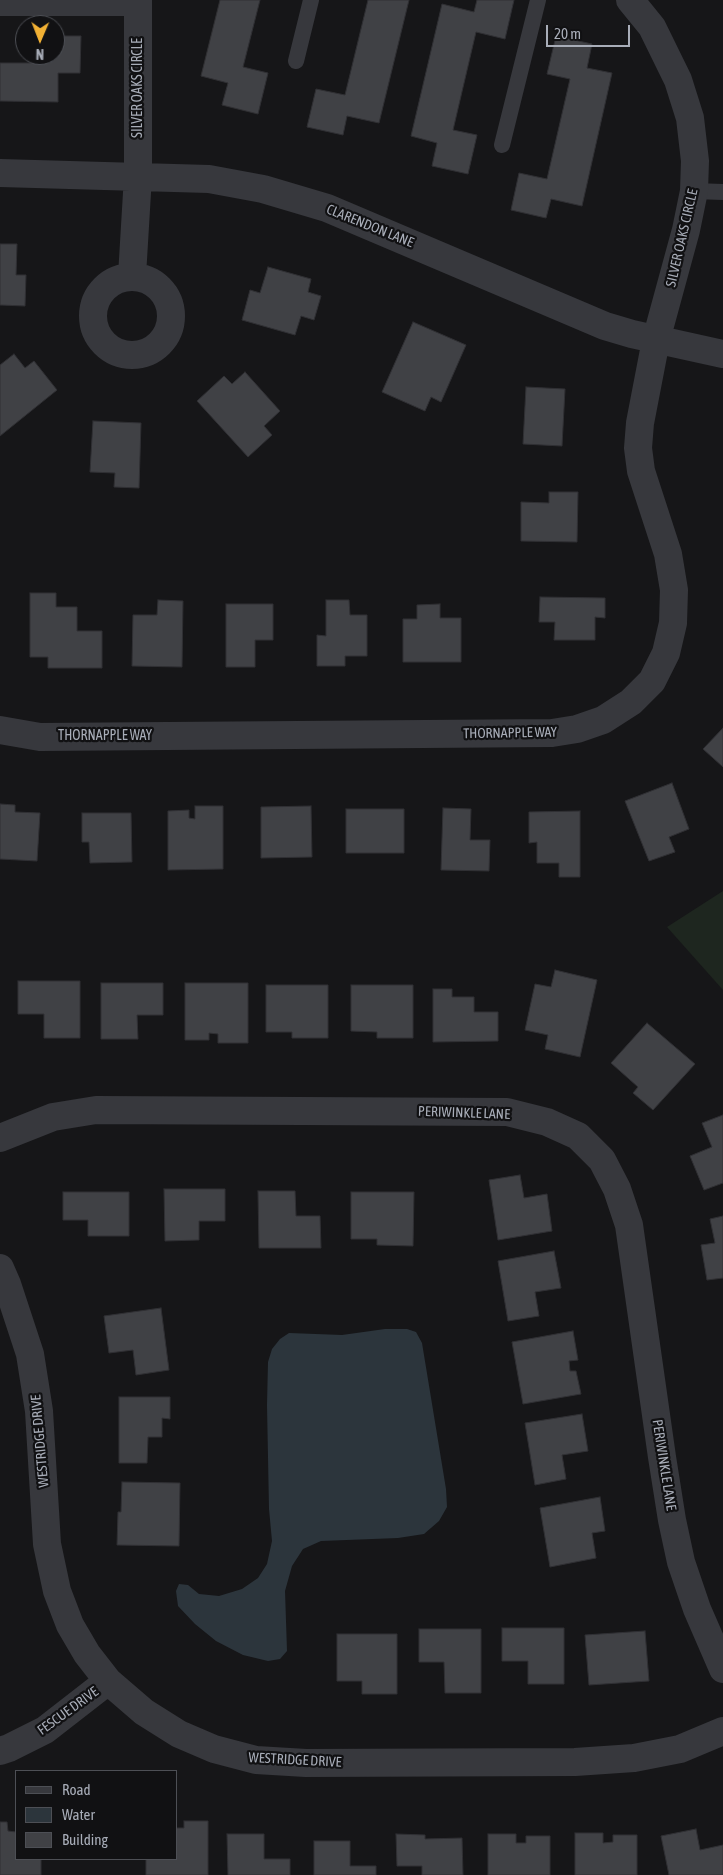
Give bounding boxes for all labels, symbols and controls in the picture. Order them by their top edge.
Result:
north arrow [15,15,65,65]
scale bar [548,15,632,47]
text: 20 m [554,25,581,42]
street label: SILVER OAKS CIRCLE [130,38,146,138]
text: N [35,46,44,62]
street label: SILVER OAKS CIRCLE [663,187,701,289]
street label: CLARENDON LANE [324,201,416,251]
street label: THORNAPPLE WAY [463,724,557,742]
street label: THORNAPPLE WAY [58,728,152,744]
street label: PERIWINKLE LANE [418,1103,510,1123]
street label: WESTRIDGE DRIVE [28,1394,52,1488]
street label: PERIWINKLE LANE [649,1418,679,1512]
street label: FESCUE DRIVE [34,1683,102,1739]
street label: WESTRIDGE DRIVE [248,1749,342,1771]
legend [15,1770,178,1860]
text: Road [62,1781,91,1798]
text: Water [62,1806,95,1823]
text: Building [62,1831,108,1848]

